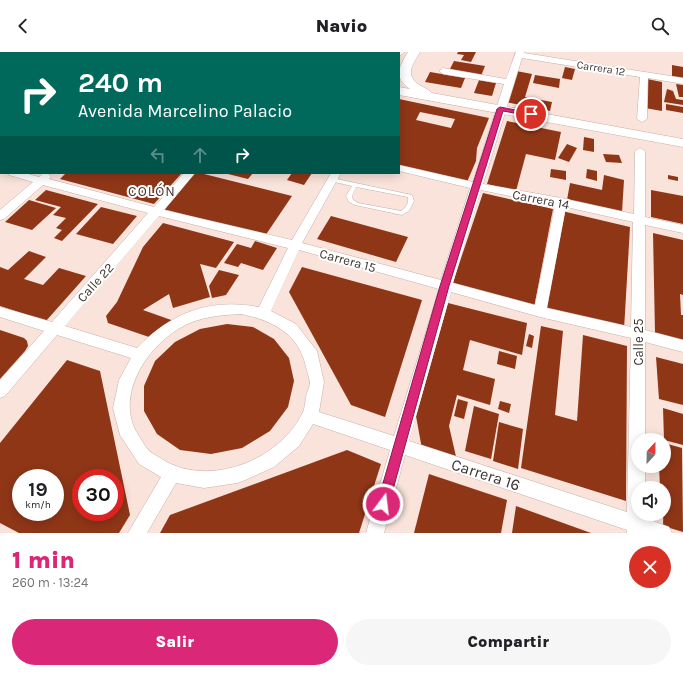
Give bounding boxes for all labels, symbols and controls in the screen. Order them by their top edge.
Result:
icon: back [12,15,34,37]
text: Navio [316,15,367,37]
icon: search [649,15,671,37]
street label: Carrera 12 [576,58,626,79]
text: 240 m [78,66,163,99]
icon: right [12,68,64,120]
pin [514,97,548,131]
text: Avenida Marcelino Palacio [78,100,292,122]
icon: arrive [520,103,542,125]
icon: left [147,144,169,166]
icon: ahead [189,144,211,166]
icon: right [231,144,253,166]
district label: COLÓN [128,183,176,200]
street label: Carrera 14 [511,187,571,212]
street label: Carrera 15 [318,246,378,275]
street label: Calle 22 [74,260,117,305]
street label: Calle 25 [631,318,646,366]
north arrow [631,433,671,473]
map controls [631,433,671,521]
street label: Carrera 16 [449,454,523,495]
speed limit sign: 30 [72,469,124,521]
text: 19 [28,478,48,501]
button: sound [631,481,671,521]
position arrow [362,483,404,525]
text: km/h [25,499,51,511]
text: 1 min [12,546,75,574]
button: close [629,546,671,588]
text: 260 m · 13:24 [12,575,88,590]
button: Salir [12,619,338,665]
button: Compartir [346,619,671,665]

